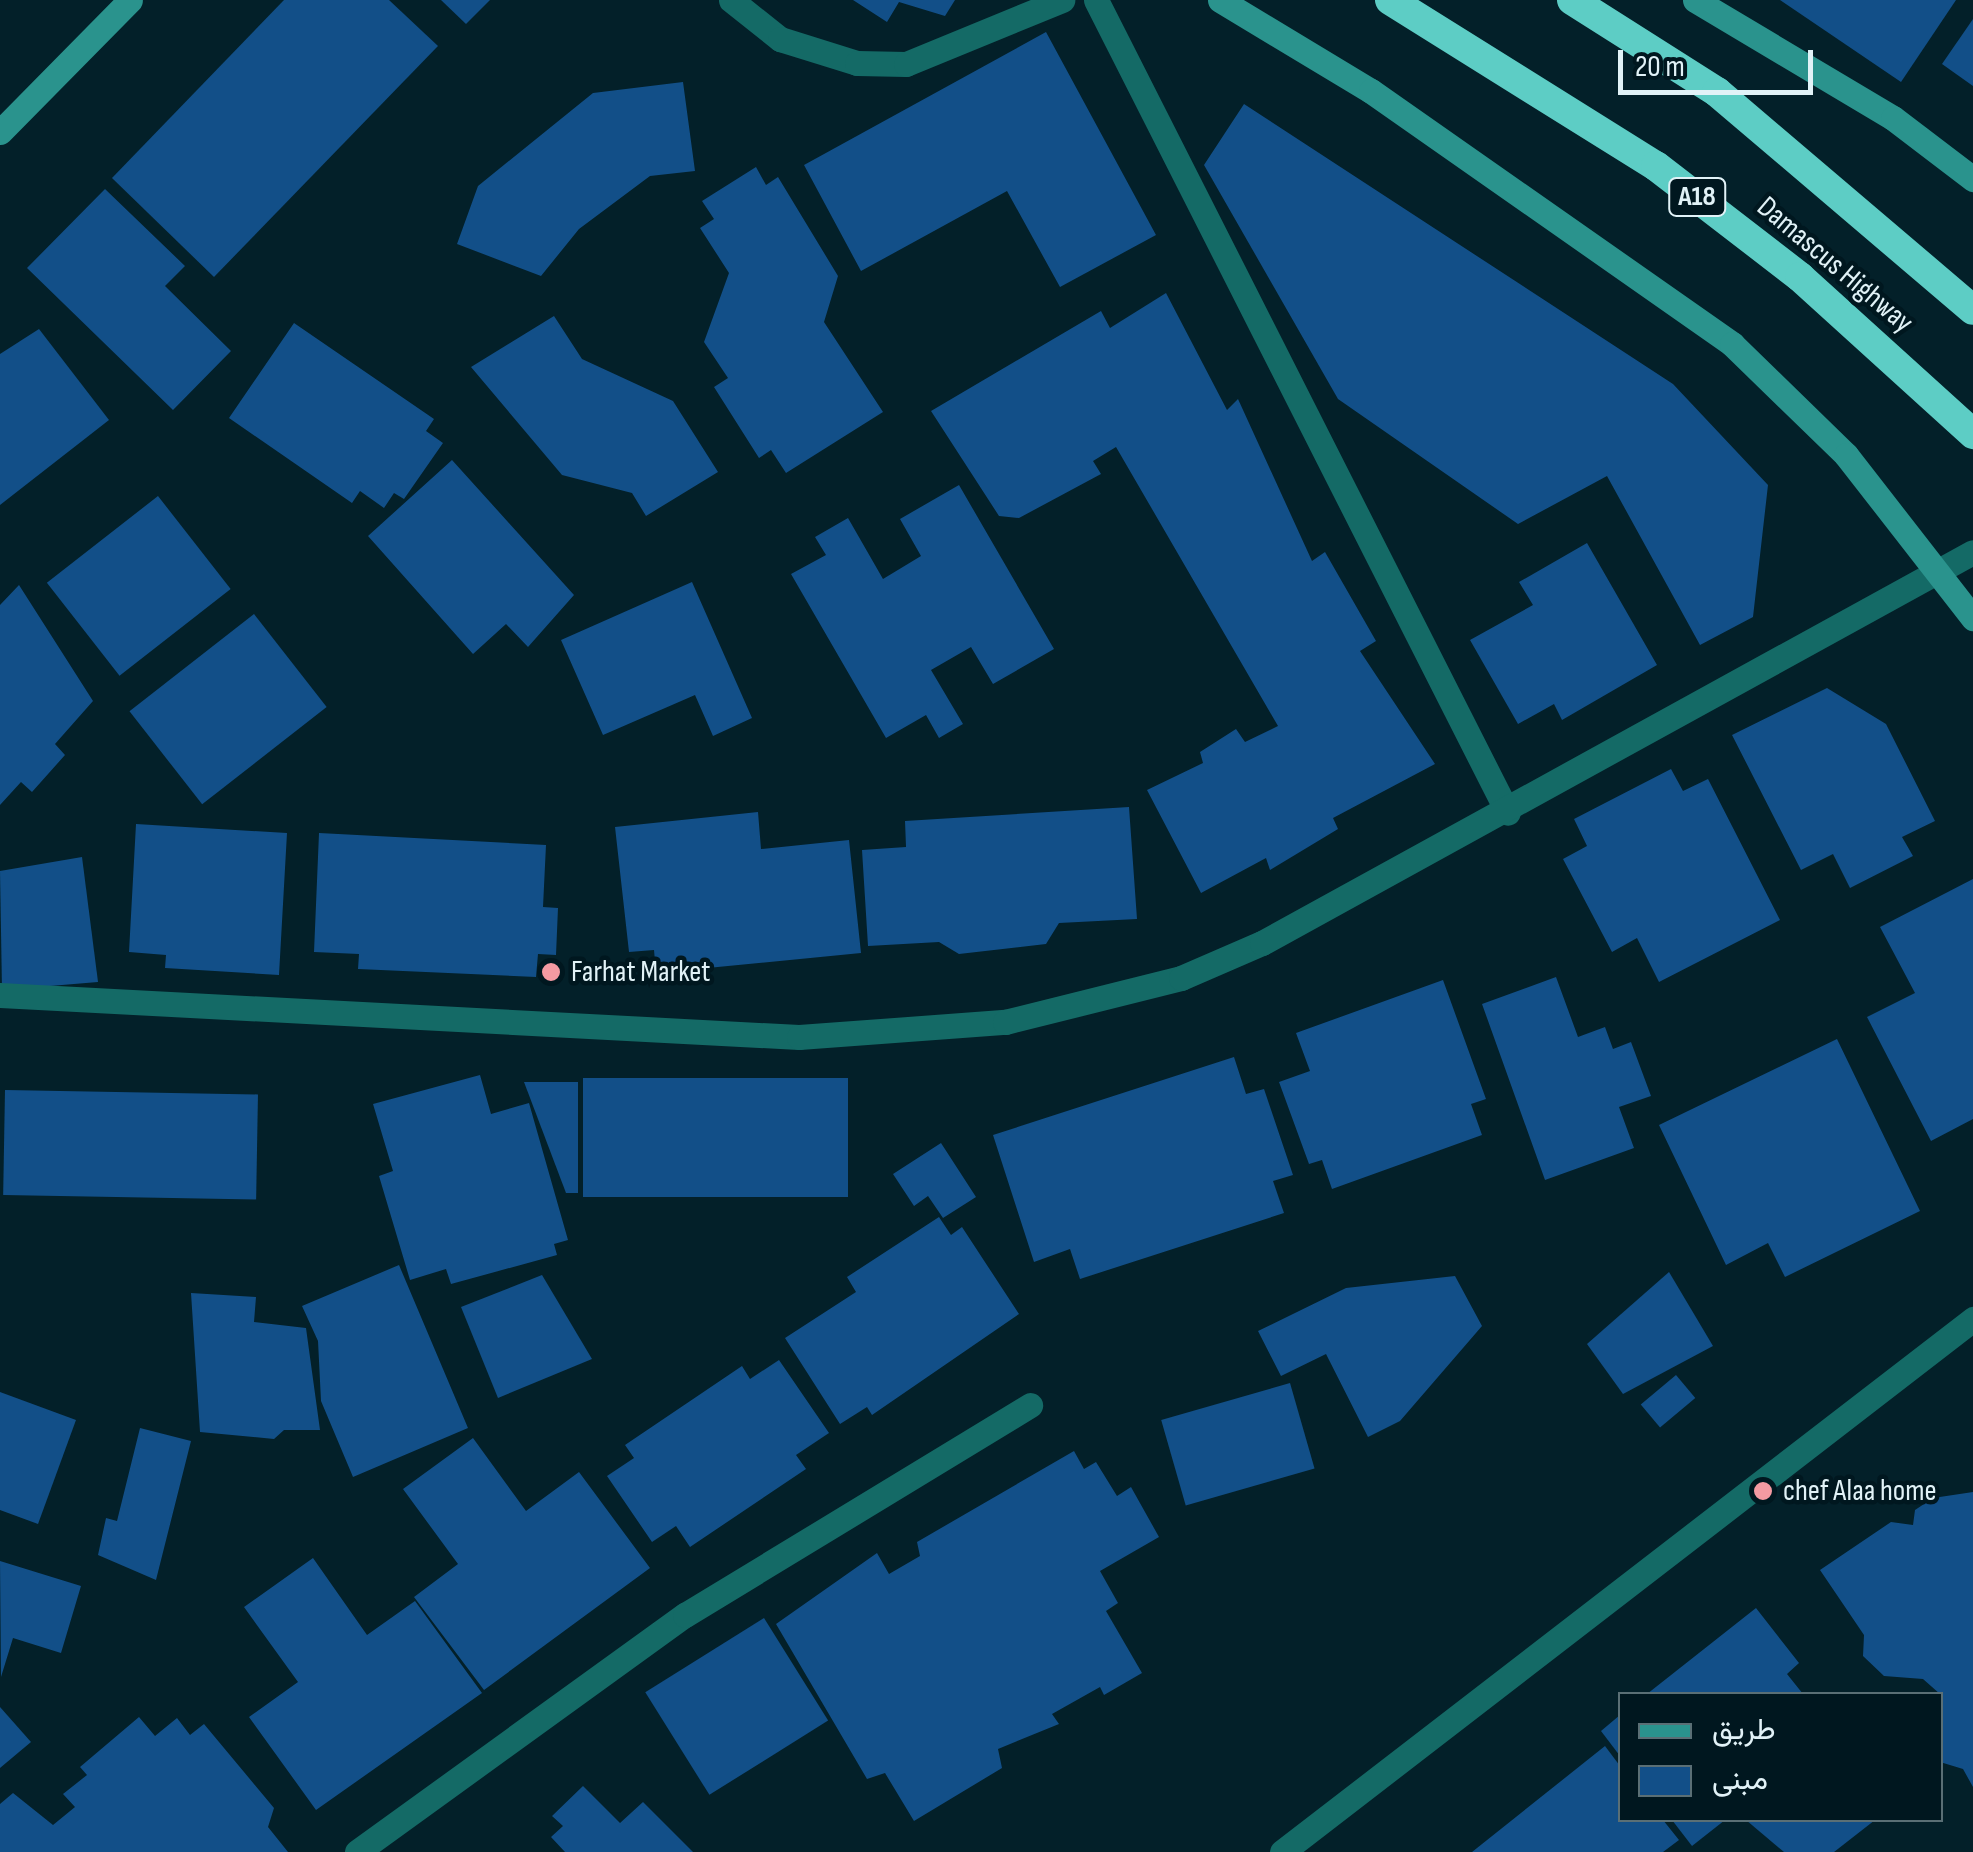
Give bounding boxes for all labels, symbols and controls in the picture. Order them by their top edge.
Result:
scale bar [1623,30,1818,92]
text: 20 m [1635,49,1685,85]
road number: A18 [1667,174,1727,220]
street label: Damascus Highway [1750,189,1920,341]
place label: Farhat Market [571,954,710,990]
marker: Farhat Market [540,961,562,983]
place label: chef Alaa home [1783,1473,1937,1509]
marker: chef Alaa home [1752,1480,1774,1502]
legend [1618,1692,1943,1822]
text: طريق [1712,1712,1776,1748]
text: مبنى [1712,1762,1768,1798]

